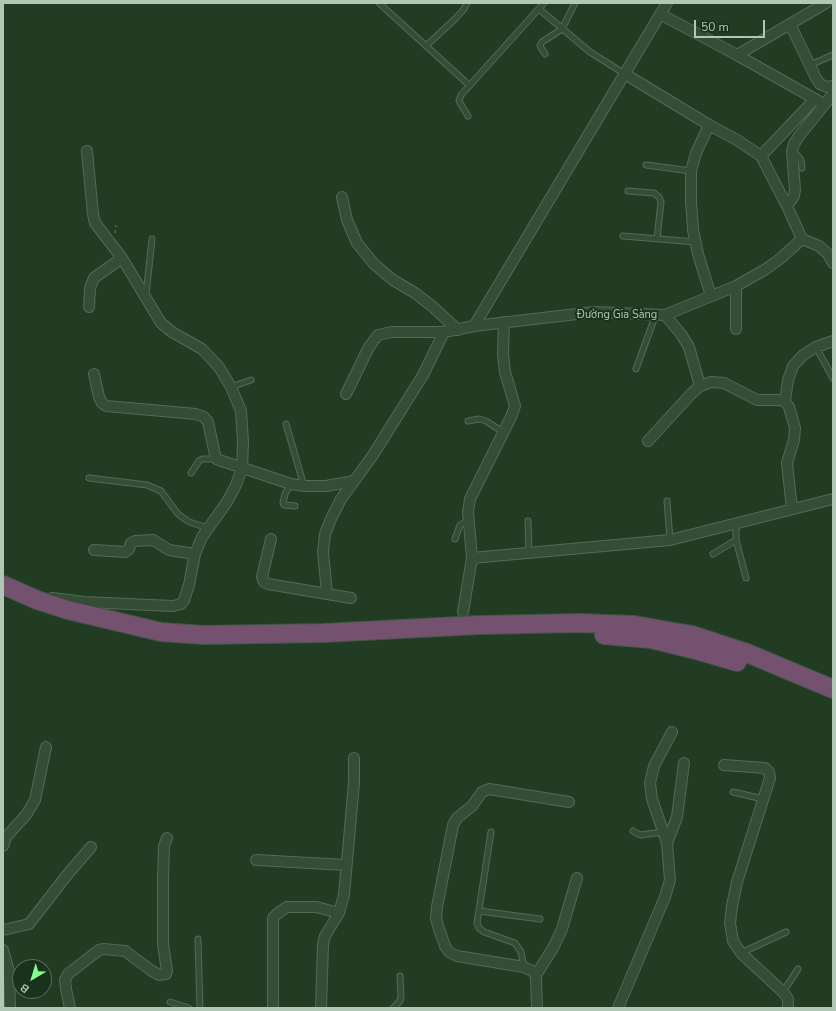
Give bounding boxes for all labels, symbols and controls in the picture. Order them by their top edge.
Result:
scale bar [696,12,767,38]
text: 50 m [701,19,729,35]
street label: Đường Gia Sàng [577,308,657,322]
north arrow [12,959,52,999]
text: B [17,980,33,996]

